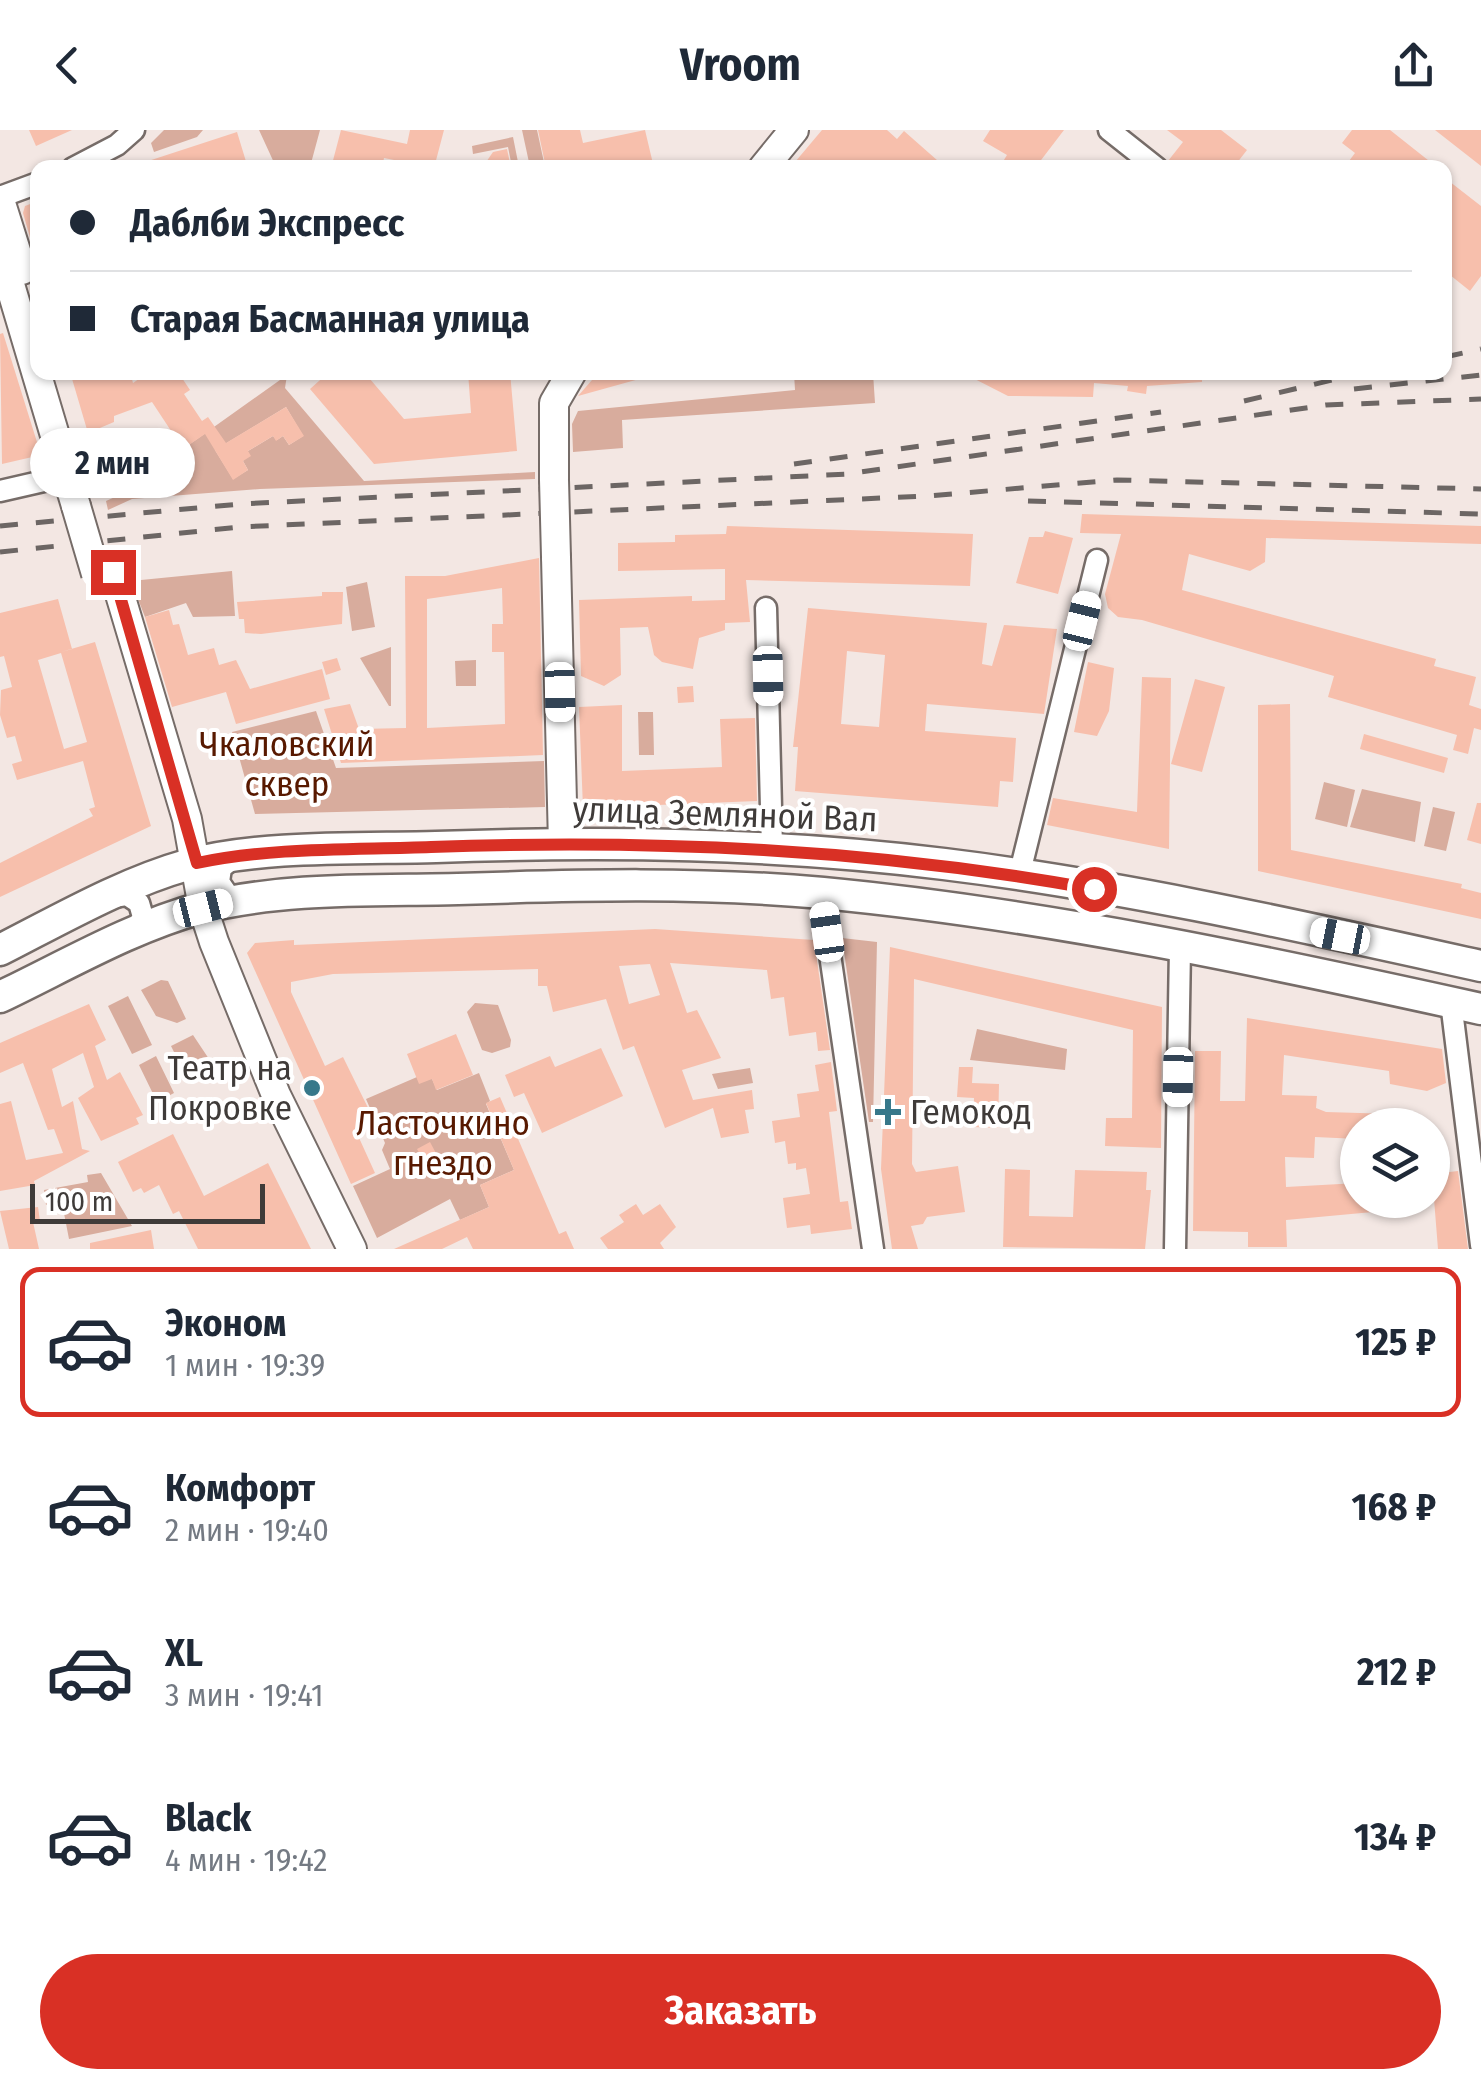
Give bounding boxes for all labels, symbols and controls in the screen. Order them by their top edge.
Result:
icon: back [40,38,95,93]
text: Vroom [680,38,801,92]
icon: share [1386,38,1441,93]
text: Даблби Экспресс [130,200,404,246]
text: Старая Басманная улица [130,296,530,342]
callout: 2 мин [31,427,196,497]
text: 2 мин [75,444,150,482]
route end [91,550,136,595]
car [1060,588,1104,654]
car [752,646,784,706]
car [544,662,576,722]
park label: Чкаловский сквер [199,723,375,805]
street label: улица Земляной Вал [572,788,878,840]
route start [1072,867,1117,912]
car [170,886,236,930]
car [808,900,846,964]
car [1308,916,1372,956]
place label: Театр на Покровке [148,1047,292,1129]
car [1162,1047,1194,1107]
marker: Театр на Покровке [301,1077,323,1099]
place label: Гемокод [910,1091,1031,1133]
marker: Гемокод [875,1099,901,1125]
park label: Ласточкино гнездо [356,1102,530,1184]
map controls [1340,1108,1450,1218]
button: layers [1340,1108,1450,1218]
scale bar [30,1179,265,1224]
text: 100 m [45,1185,113,1218]
icon: car [45,1297,135,1387]
text: Эконом [165,1300,286,1346]
text: 125 ₽ [1355,1319,1436,1365]
text: 1 мин · 19:39 [165,1346,325,1384]
icon: car [45,1462,135,1552]
text: Комфорт [165,1465,315,1511]
text: 168 ₽ [1352,1484,1436,1530]
text: 2 мин · 19:40 [165,1511,329,1549]
icon: car [45,1627,135,1717]
text: XL [165,1630,203,1676]
text: 212 ₽ [1357,1649,1436,1695]
text: 3 мин · 19:41 [165,1676,323,1714]
icon: car [45,1792,135,1882]
text: Black [165,1795,251,1841]
text: 134 ₽ [1354,1814,1436,1860]
text: 4 мин · 19:42 [165,1841,327,1879]
button: Заказать [40,1954,1441,2069]

